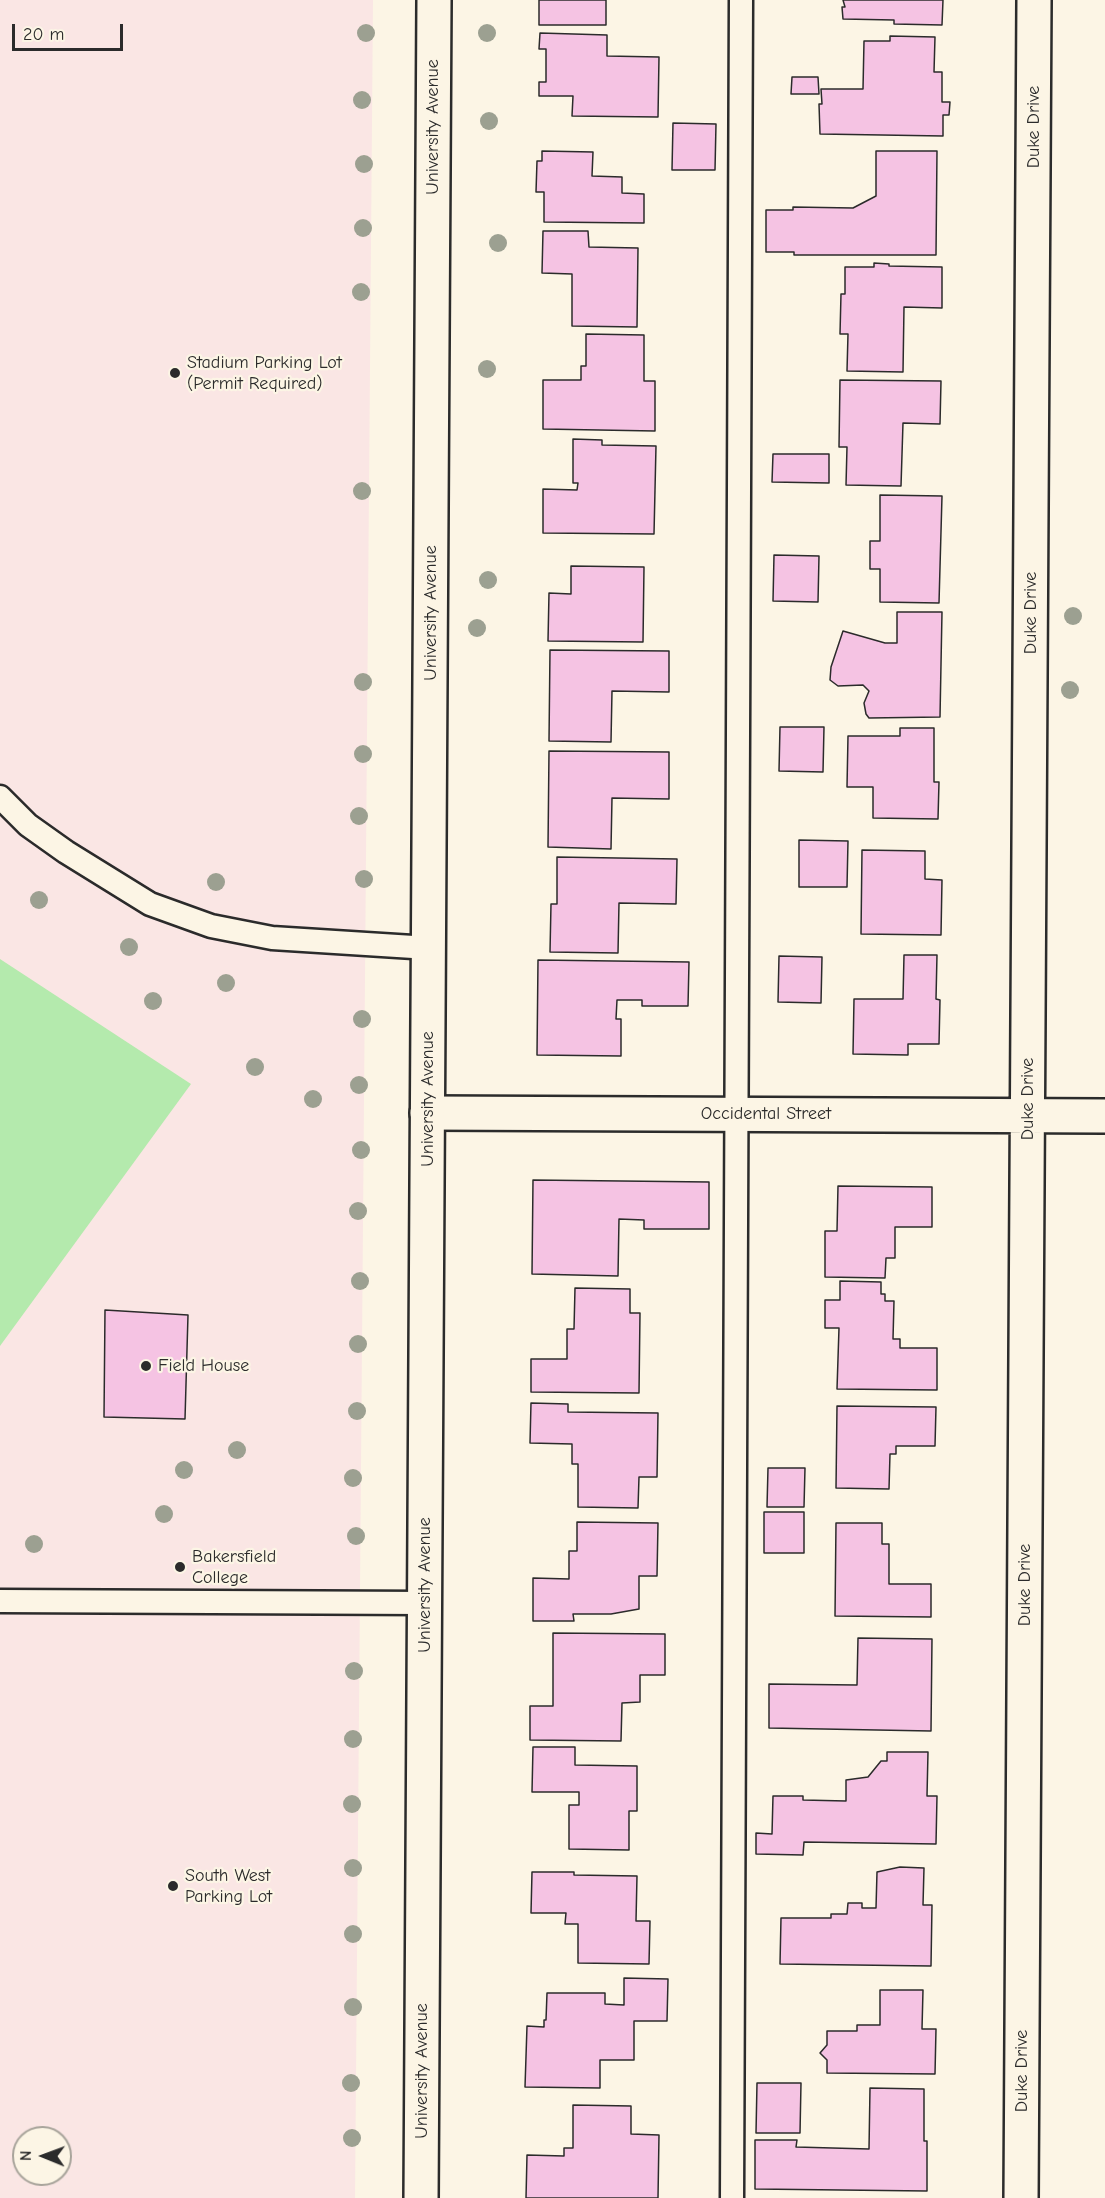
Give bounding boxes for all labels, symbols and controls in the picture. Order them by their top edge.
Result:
scale bar [15,12,126,50]
text: 20 m [23,24,64,45]
street label: University Avenue [422,59,444,195]
street label: Duke Drive [1023,86,1045,168]
place label: Stadium Parking Lot (Permit Required) [187,352,342,394]
marker: Stadium Parking Lot (Permit Required) [168,366,182,380]
street label: University Avenue [420,545,442,681]
street label: Duke Drive [1020,572,1042,654]
street label: University Avenue [417,1031,439,1167]
street label: Duke Drive [1017,1058,1039,1140]
street label: Occidental Street [701,1103,831,1125]
place label: Field House [158,1355,249,1377]
marker: Field House [139,1359,153,1373]
street label: University Avenue [414,1517,436,1653]
street label: Duke Drive [1014,1544,1036,1626]
place label: Bakersfield College [192,1546,276,1588]
marker: Bakersfield College [173,1560,187,1574]
place label: South West Parking Lot [185,1865,272,1908]
marker: South West Parking Lot [166,1879,180,1893]
street label: University Avenue [411,2003,433,2139]
street label: Duke Drive [1011,2030,1033,2112]
north arrow [12,2126,72,2186]
text: N [17,2150,35,2161]

